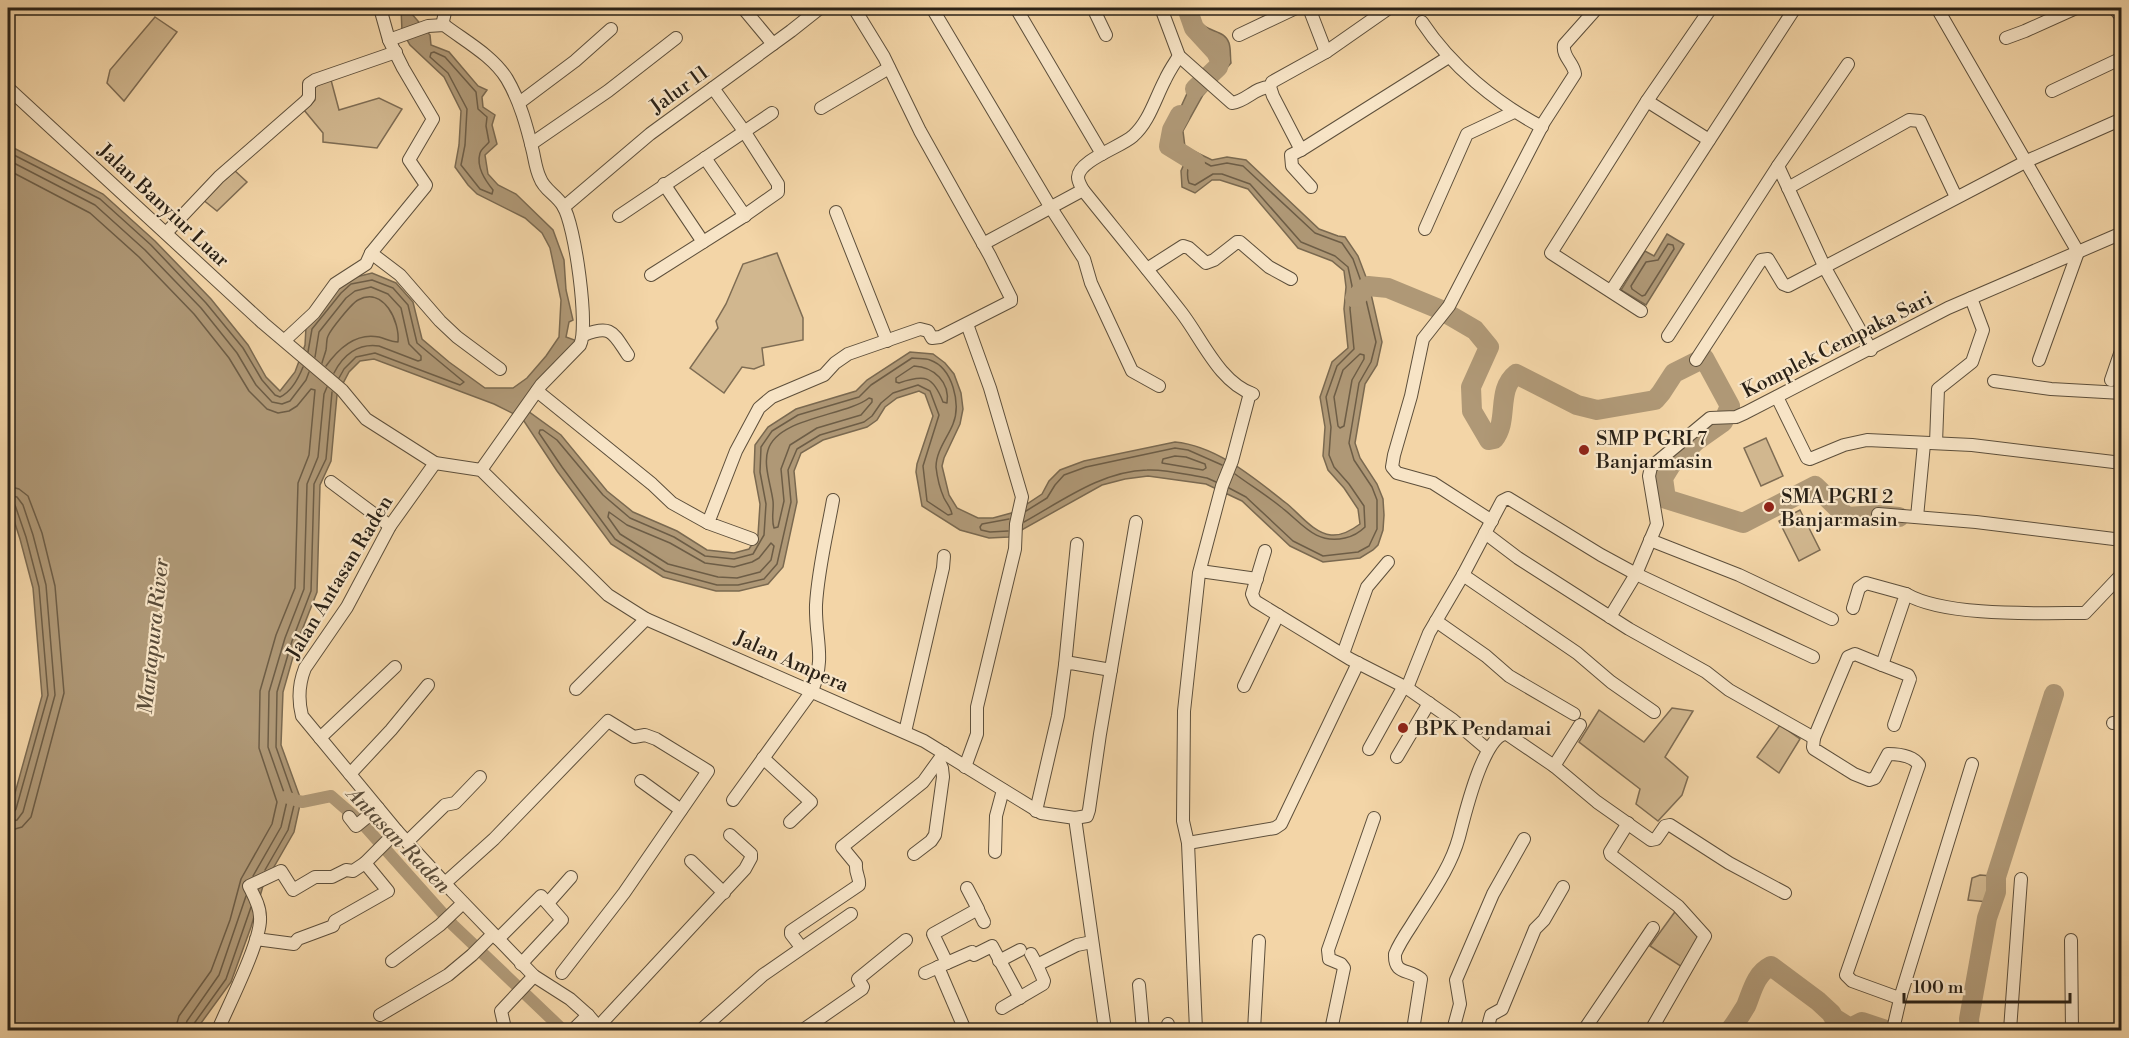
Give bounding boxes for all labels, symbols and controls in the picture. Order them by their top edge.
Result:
street label: Jalur 11 [645,60,714,120]
street label: Jalan Banyiur Luar [91,138,234,274]
street label: Komplek Cempaka Sari [1738,286,1938,404]
place label: SMP PGRI 7 Banjarmasin [1595,427,1713,475]
marker: SMP PGRI 7 Banjarmasin [1577,443,1591,457]
place label: SMA PGRI 2 Banjarmasin [1780,485,1898,533]
street label: Jalan Antasan Raden [281,491,399,665]
marker: SMA PGRI 2 Banjarmasin [1762,500,1776,514]
water label: Martapura River [133,556,175,715]
street label: Jalan Ampera [730,626,853,699]
place label: BPK Pendamai [1414,717,1552,742]
marker: BPK Pendamai [1396,721,1410,735]
water label: Antasan Raden [340,781,456,899]
scale bar [1904,966,2070,1004]
text: 100 m [1913,976,1964,999]

